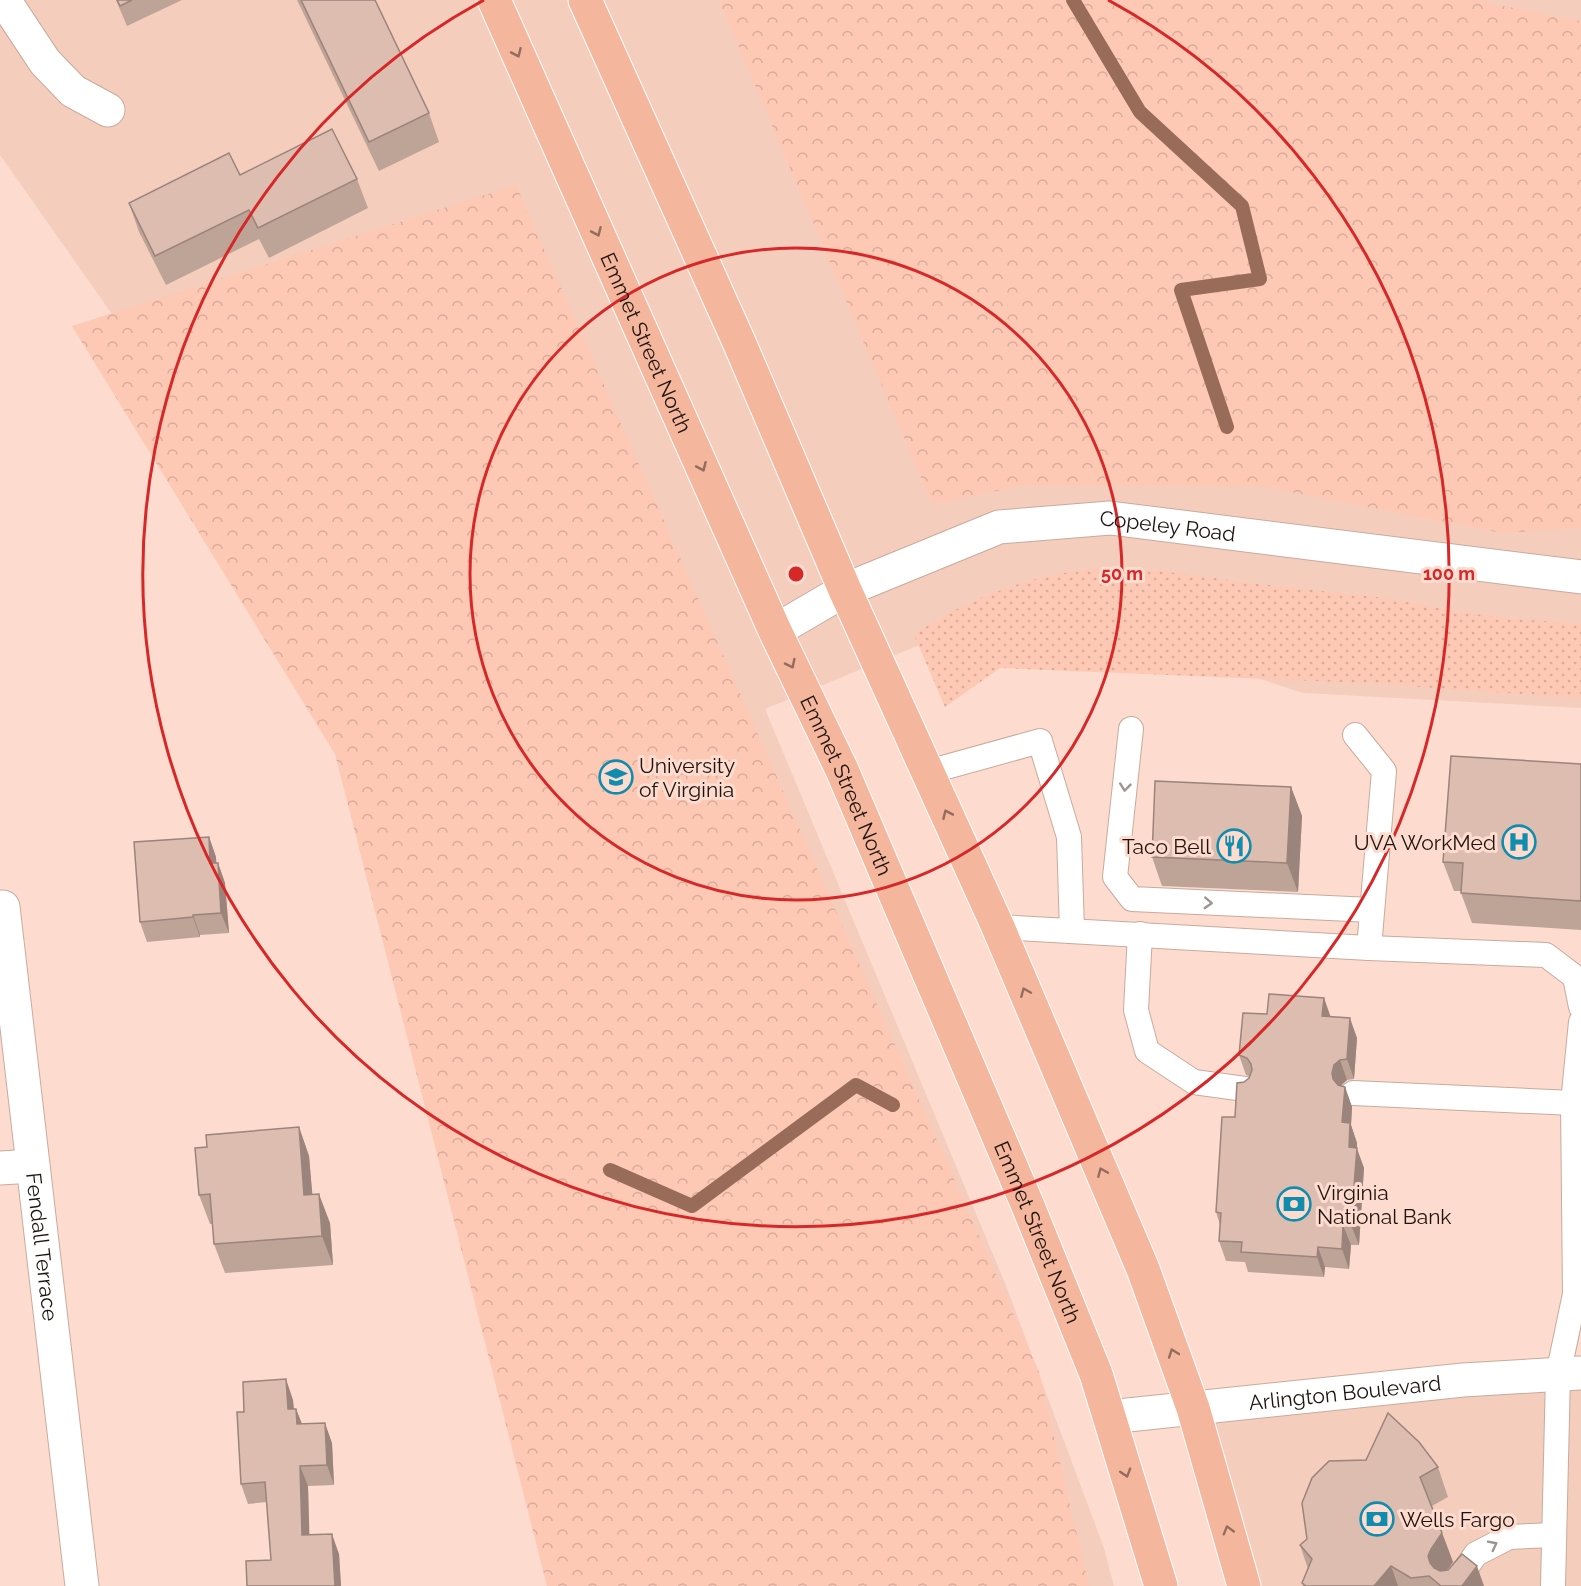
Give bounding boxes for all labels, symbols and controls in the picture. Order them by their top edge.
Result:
one-way arrow [510,47,522,58]
one-way arrow [590,225,602,236]
street label: Emmet Street North [596,249,698,437]
one-way arrow [695,461,707,472]
street label: Copeley Road [1099,505,1237,546]
text: 50 m [1101,563,1143,584]
text: 100 m [1423,563,1475,584]
centre of rings [786,564,806,584]
one-way arrow [783,658,795,669]
street label: Emmet Street North [795,691,898,879]
place label: University of Virginia [639,753,735,802]
school or university icon: University of Virginia [598,759,634,795]
one-way arrow [1119,782,1132,792]
one-way arrow [942,809,954,820]
hospital icon: UVA WorkMed [1501,824,1537,860]
restaurant icon: Taco Bell [1216,828,1252,864]
place label: UVA WorkMed [1354,830,1496,855]
place label: Taco Bell [1122,834,1211,859]
one-way arrow [1204,896,1213,909]
one-way arrow [1021,987,1033,998]
street label: Emmet Street North [989,1137,1087,1327]
one-way arrow [1097,1167,1109,1178]
street label: Fendall Terrace [21,1171,64,1322]
place label: Virginia National Bank [1317,1180,1452,1229]
bank icon: Virginia National Bank [1276,1186,1312,1222]
one-way arrow [1168,1348,1180,1359]
street label: Arlington Boulevard [1247,1370,1442,1415]
one-way arrow [1119,1467,1131,1478]
bank icon: Wells Fargo [1359,1501,1395,1537]
place label: Wells Fargo [1400,1507,1515,1532]
one-way arrow [1223,1525,1236,1535]
one-way arrow [1487,1541,1498,1553]

